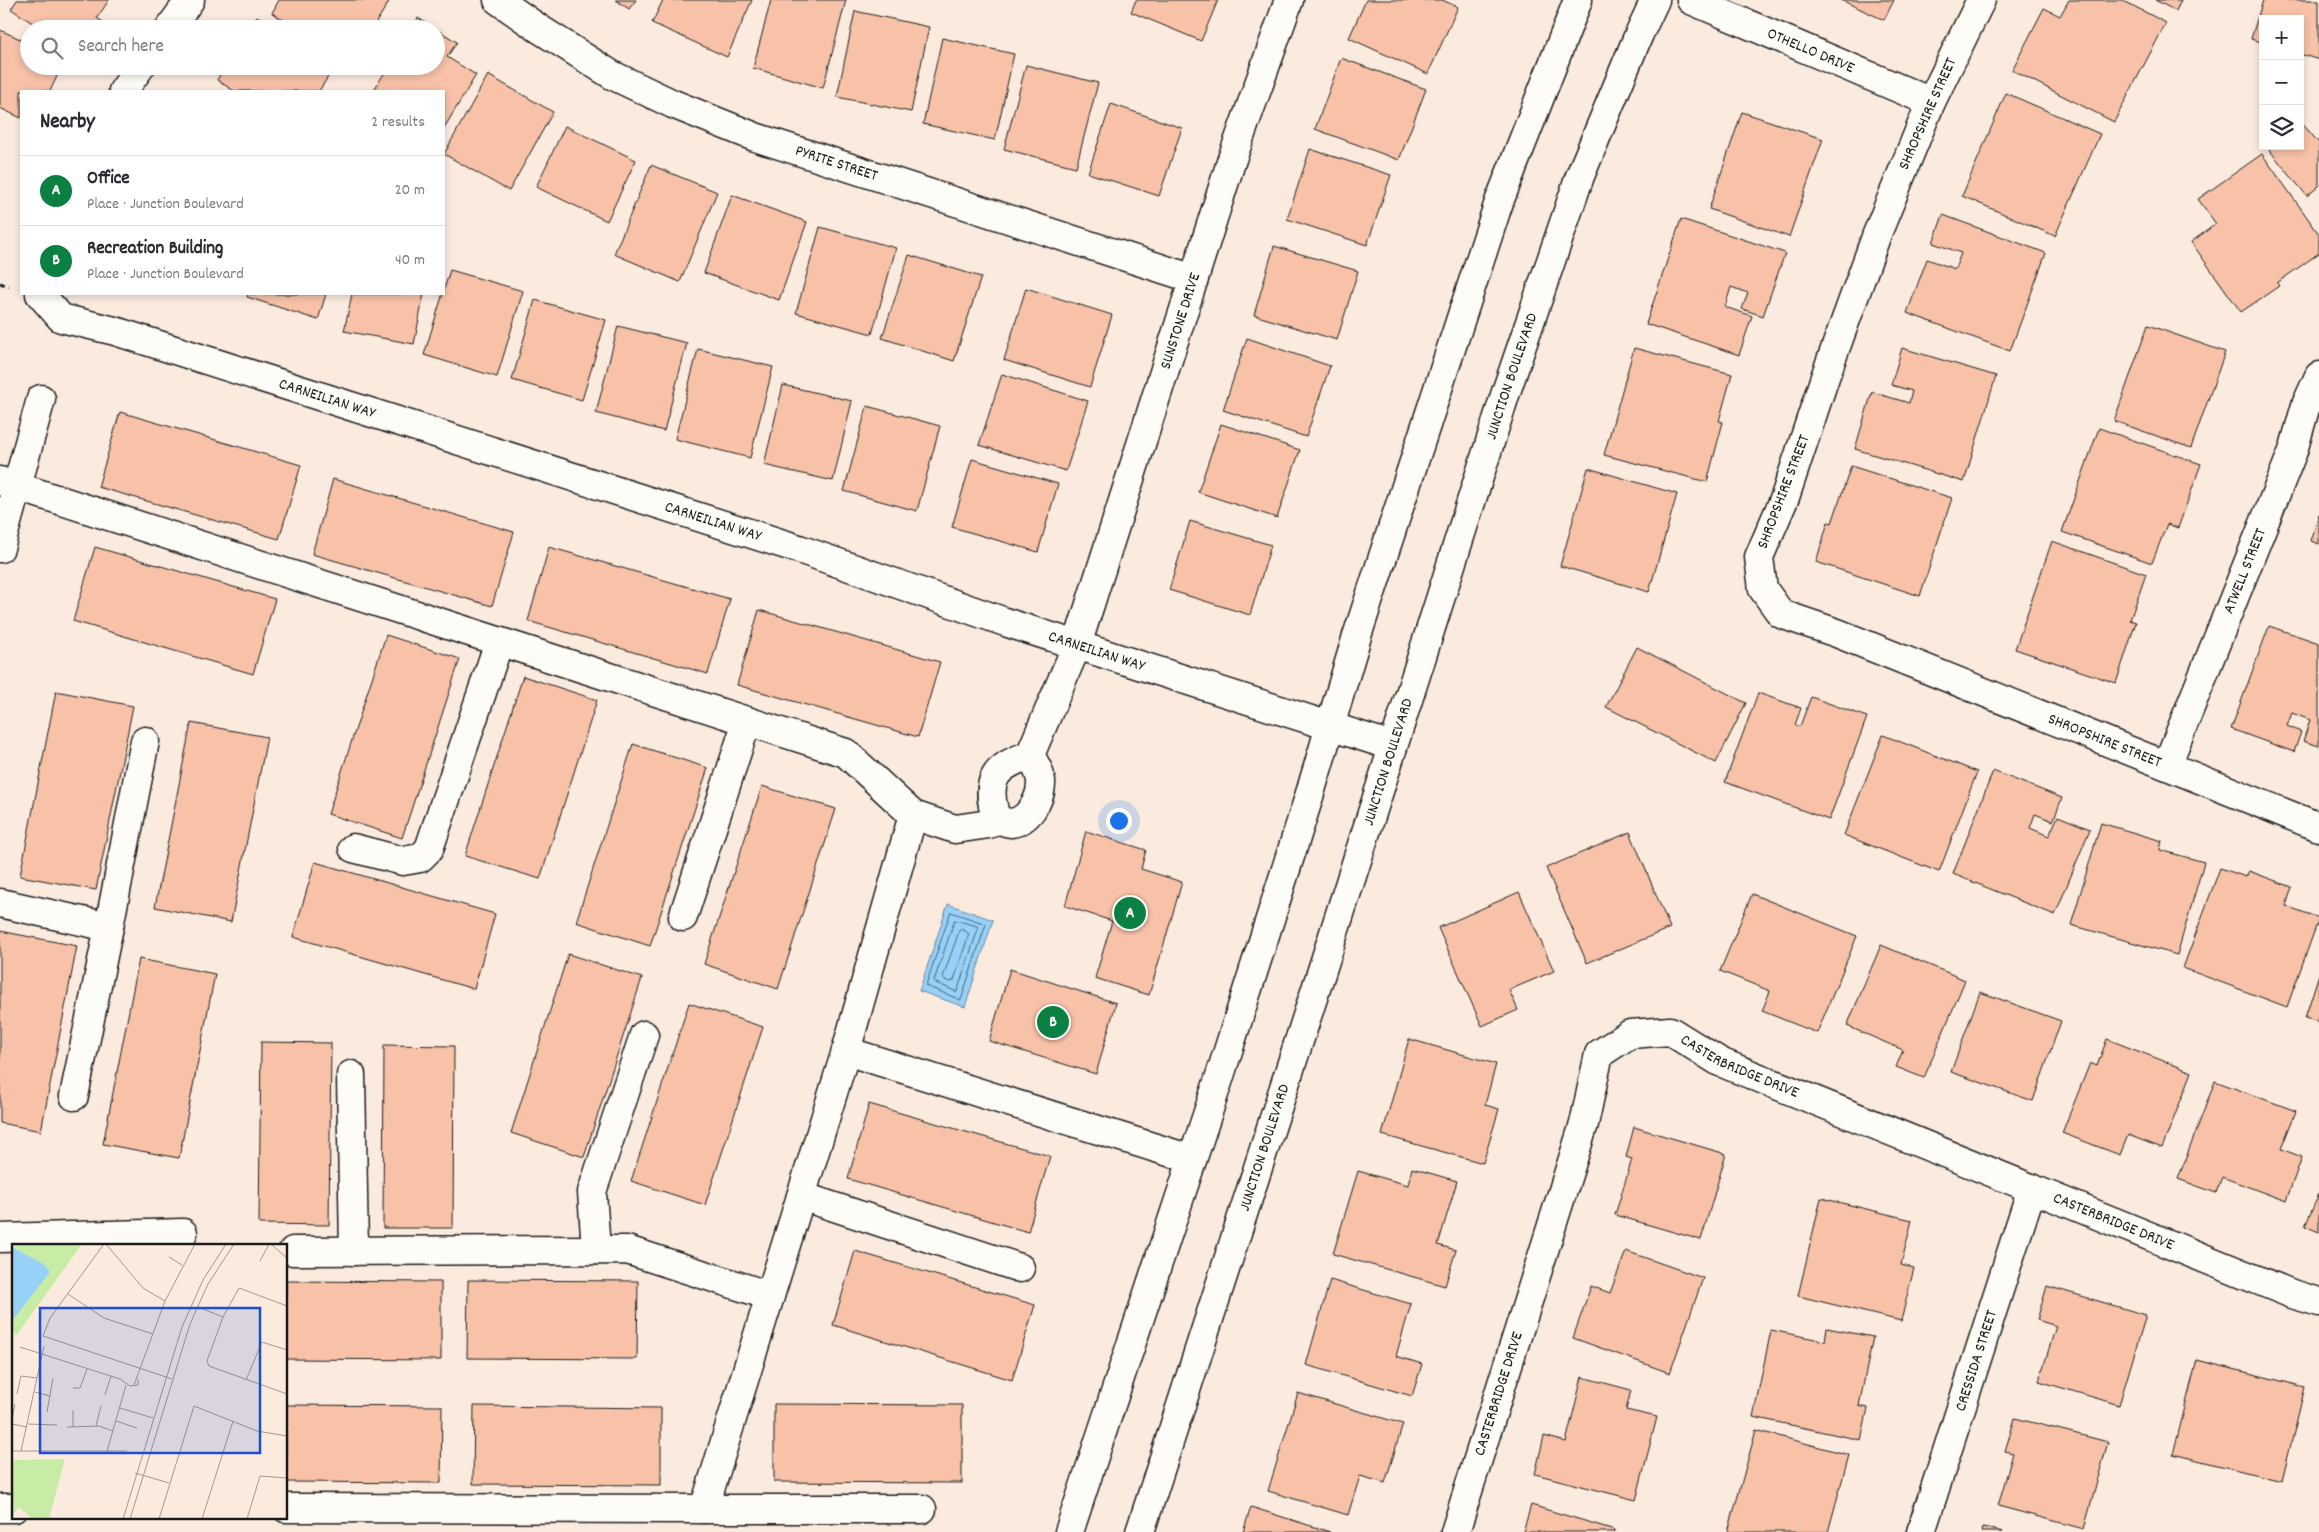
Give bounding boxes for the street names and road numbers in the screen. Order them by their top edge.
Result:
street label: OTHELLO DRIVE [1763,22,1859,80]
street label: SHROPSHIRE STREET [1893,54,1963,174]
street label: PYRITE STREET [792,139,881,188]
street label: SUNSTONE DRIVE [1154,269,1207,372]
street label: JUNCTION BOULEVARD [1480,310,1544,443]
street label: CARNEILIAN WAY [276,372,379,425]
street label: SHROPSHIRE STREET [1752,431,1817,552]
street label: CARNEILIAN WAY [662,495,765,548]
street label: ATWELL STREET [2217,524,2273,617]
street label: CARNEILIAN WAY [1045,625,1149,678]
street label: JUNCTION BOULEVARD [1357,695,1419,829]
street label: SHROPSHIRE STREET [2044,708,2166,774]
street label: CASTERBRIDGE DRIVE [1676,1029,1803,1105]
street label: JUNCTION BOULEVARD [1233,1081,1296,1214]
street label: CASTERBRIDGE DRIVE [2050,1187,2178,1257]
street label: CRESSIDA STREET [1949,1307,2004,1414]
street label: CASTERBRIDGE DRIVE [1468,1328,1529,1459]

